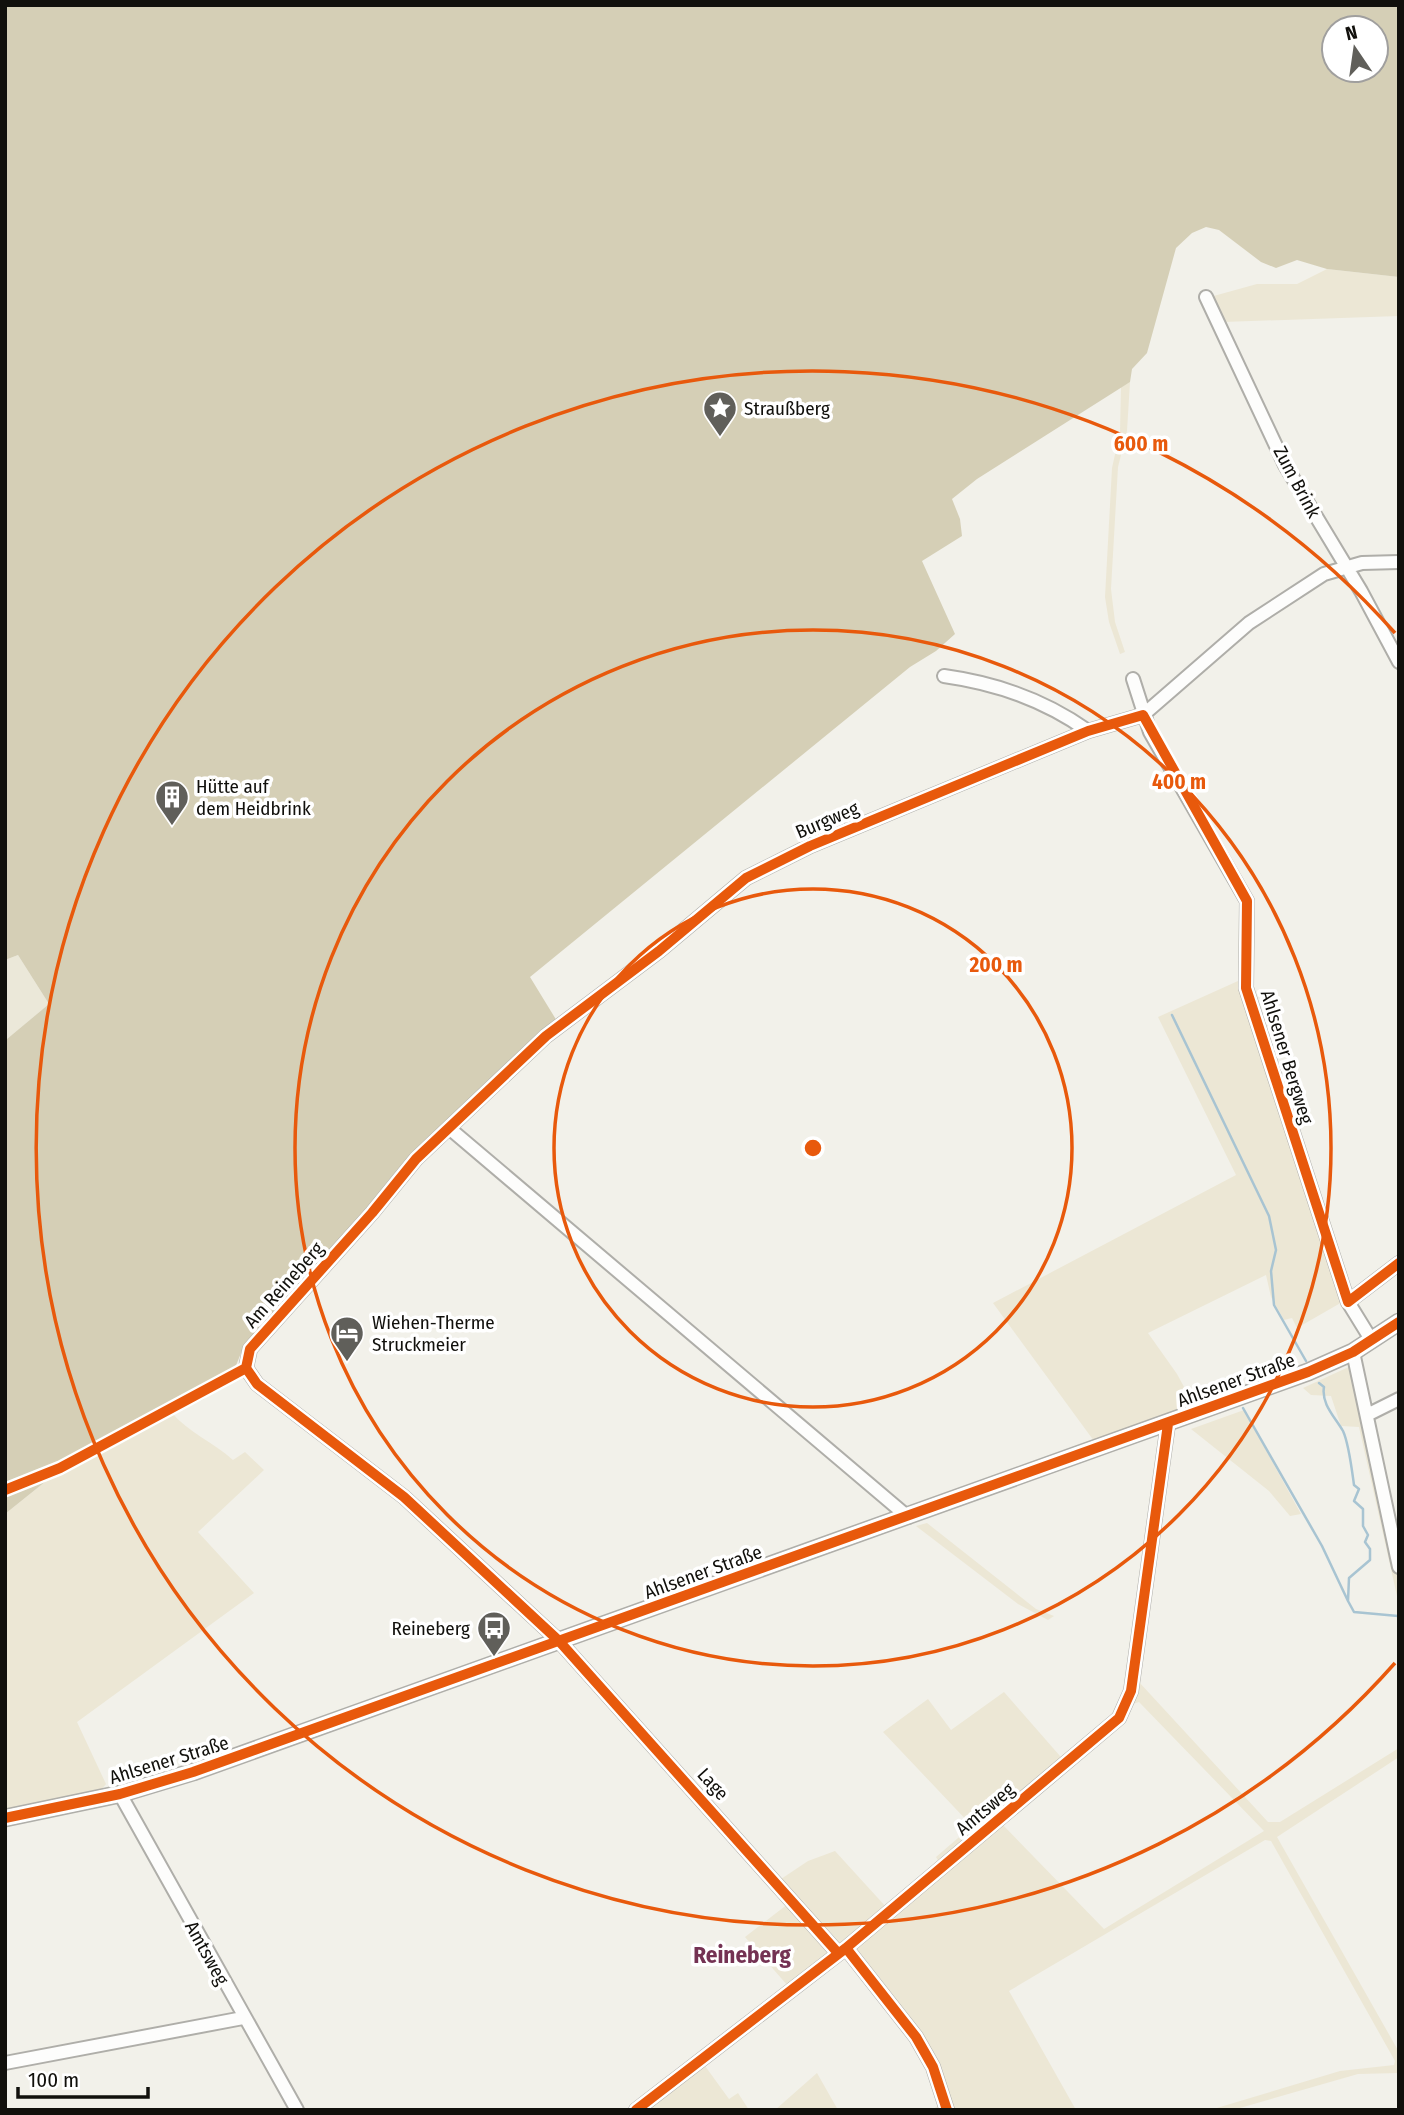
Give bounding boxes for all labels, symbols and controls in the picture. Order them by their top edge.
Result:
north arrow [1320,14,1390,84]
text: N [1343,20,1359,45]
place icon: Straußberg [701,389,739,438]
place label: Straußberg [744,397,830,420]
text: 600 m [1114,431,1168,457]
street label: Zum Brink [1268,442,1326,522]
text: 400 m [1152,769,1206,795]
place label: Hütte auf dem Heidbrink [196,775,311,820]
building icon: Hütte auf dem Heidbrink [153,778,191,827]
street label: Burgweg [792,796,862,844]
text: 200 m [968,952,1023,978]
street label: Ahlsener Bergweg [1256,987,1318,1127]
centre of rings [801,1136,825,1160]
street label: Am Reineberg [239,1237,329,1333]
place label: Wiehen-Therme Struckmeier [372,1311,495,1356]
hotel icon: Wiehen-Therme Struckmeier [328,1314,366,1363]
street label: Ahlsener Straße [1174,1348,1298,1412]
street label: Ahlsener Straße [641,1540,765,1604]
bus stop icon: Reineberg [475,1609,513,1658]
place label: Reineberg [392,1617,470,1640]
street label: Ahlsener Straße [107,1731,231,1789]
street label: Lage [693,1763,733,1805]
street label: Amtsweg [951,1778,1019,1840]
street label: Amtsweg [180,1917,234,1989]
district label: Reineberg [693,1941,791,1969]
scale bar [18,2056,147,2100]
text: 100 m [28,2067,79,2093]

